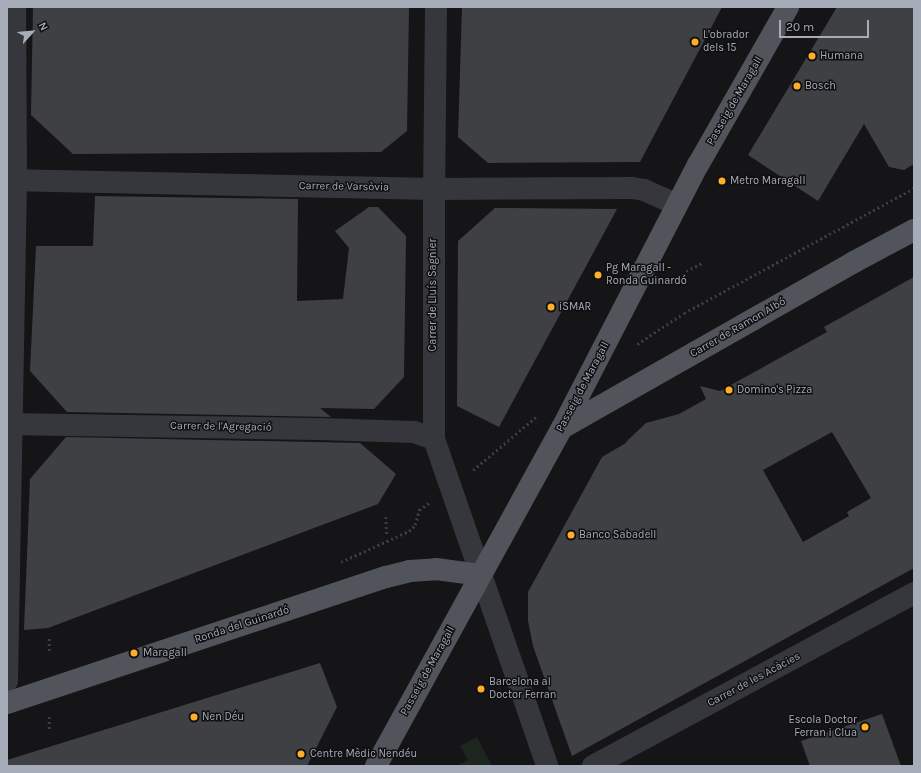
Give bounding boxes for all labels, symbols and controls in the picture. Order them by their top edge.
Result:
north arrow [12,12,52,52]
scale bar [781,12,871,38]
text: N [36,20,51,33]
text: 20 m [786,20,814,34]
place label: L'obrador dels 15 [703,29,749,55]
marker: L'obrador dels 15 [690,37,700,47]
place label: Humana [820,49,863,63]
marker: Humana [807,51,817,61]
street label: Passeig de Maragall [704,54,766,148]
place label: Bosch [805,79,836,93]
marker: Bosch [792,81,802,91]
place label: Metro Maragall [730,174,806,188]
marker: Metro Maragall [717,176,727,186]
street label: Carrer de Varsòvia [299,180,389,194]
street label: Carrer de Lluís Sagnier [426,239,440,351]
place label: Pg Maragall - Ronda Guinardó [606,262,687,288]
marker: Pg Maragall - Ronda Guinardó [593,270,603,280]
street label: Carrer de Ramon Albó [688,295,788,361]
place label: iSMAR [559,300,591,314]
marker: iSMAR [546,302,556,312]
street label: Passeig de Maragall [554,340,612,434]
place label: Domino's Pizza [737,383,812,397]
marker: Domino's Pizza [724,385,734,395]
street label: Carrer de l'Agregació [170,420,272,434]
place label: Banco Sabadell [579,528,656,542]
marker: Banco Sabadell [566,530,576,540]
street label: Ronda del Guinardó [193,603,291,647]
street label: Passeig de Maragall [398,624,458,718]
place label: Maragall [143,646,187,660]
marker: Maragall [128,647,140,659]
street label: Carrer de les Acàcies [705,650,803,710]
place label: Barcelona al Doctor Ferran [489,676,556,702]
marker: Barcelona al Doctor Ferran [476,684,486,694]
place label: Nen Déu [202,710,244,724]
marker: Nen Déu [189,712,199,722]
place label: Escola Doctor Ferran i Clua [789,714,857,740]
marker: Escola Doctor Ferran i Clua [860,722,870,732]
place label: Centre Mèdic Nendéu [310,747,417,761]
marker: Centre Mèdic Nendéu [295,748,307,760]

